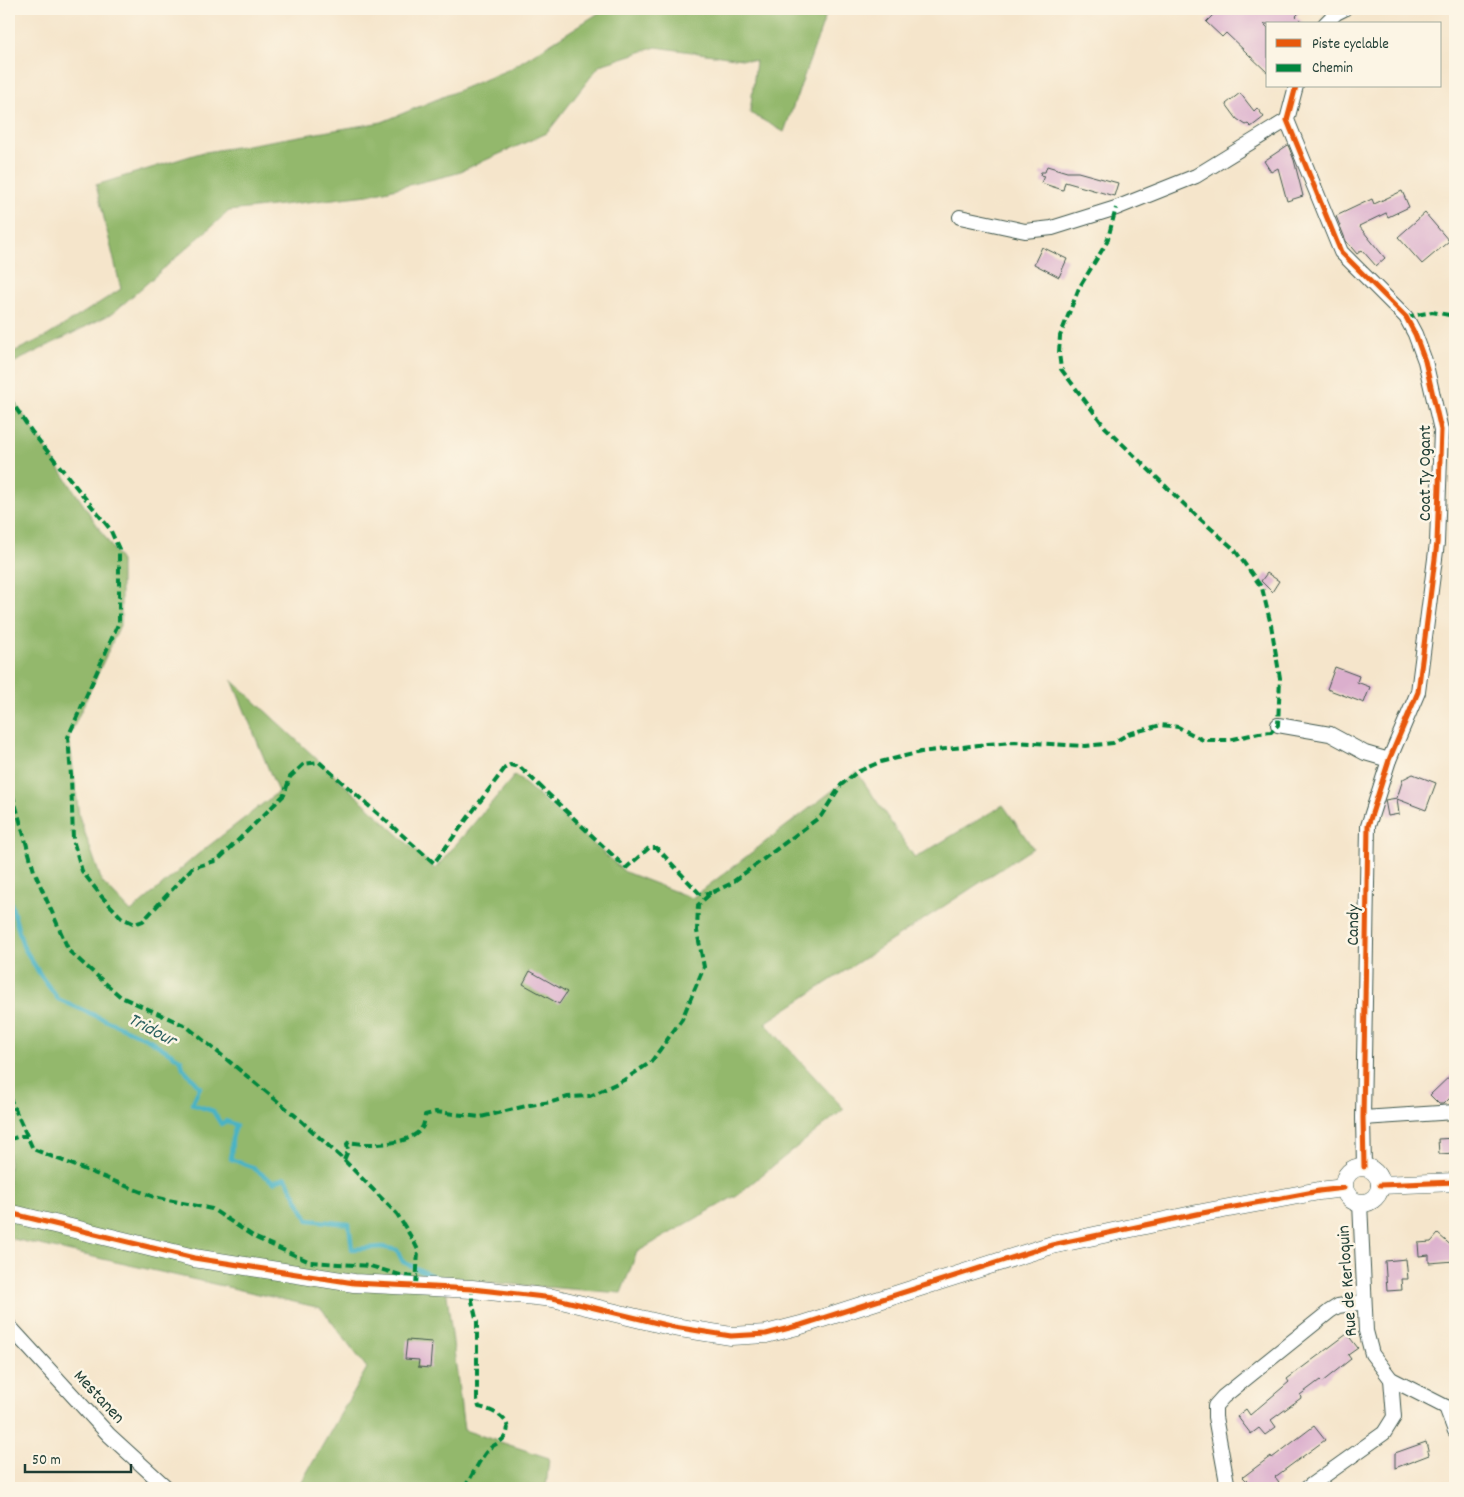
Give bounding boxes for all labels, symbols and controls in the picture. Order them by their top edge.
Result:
legend [1266,22,1442,88]
text: Piste cyclable [1312,34,1389,56]
text: Chemin [1312,58,1353,80]
street label: Coat Ty Ogant [1414,424,1439,521]
street label: Candy [1342,903,1367,946]
water label: Tridour [123,1007,182,1056]
street label: Rue de Kerloquin [1332,1224,1365,1337]
street label: Mestanen [67,1365,130,1430]
scale bar [25,1442,131,1474]
text: 50 m [32,1450,61,1472]

